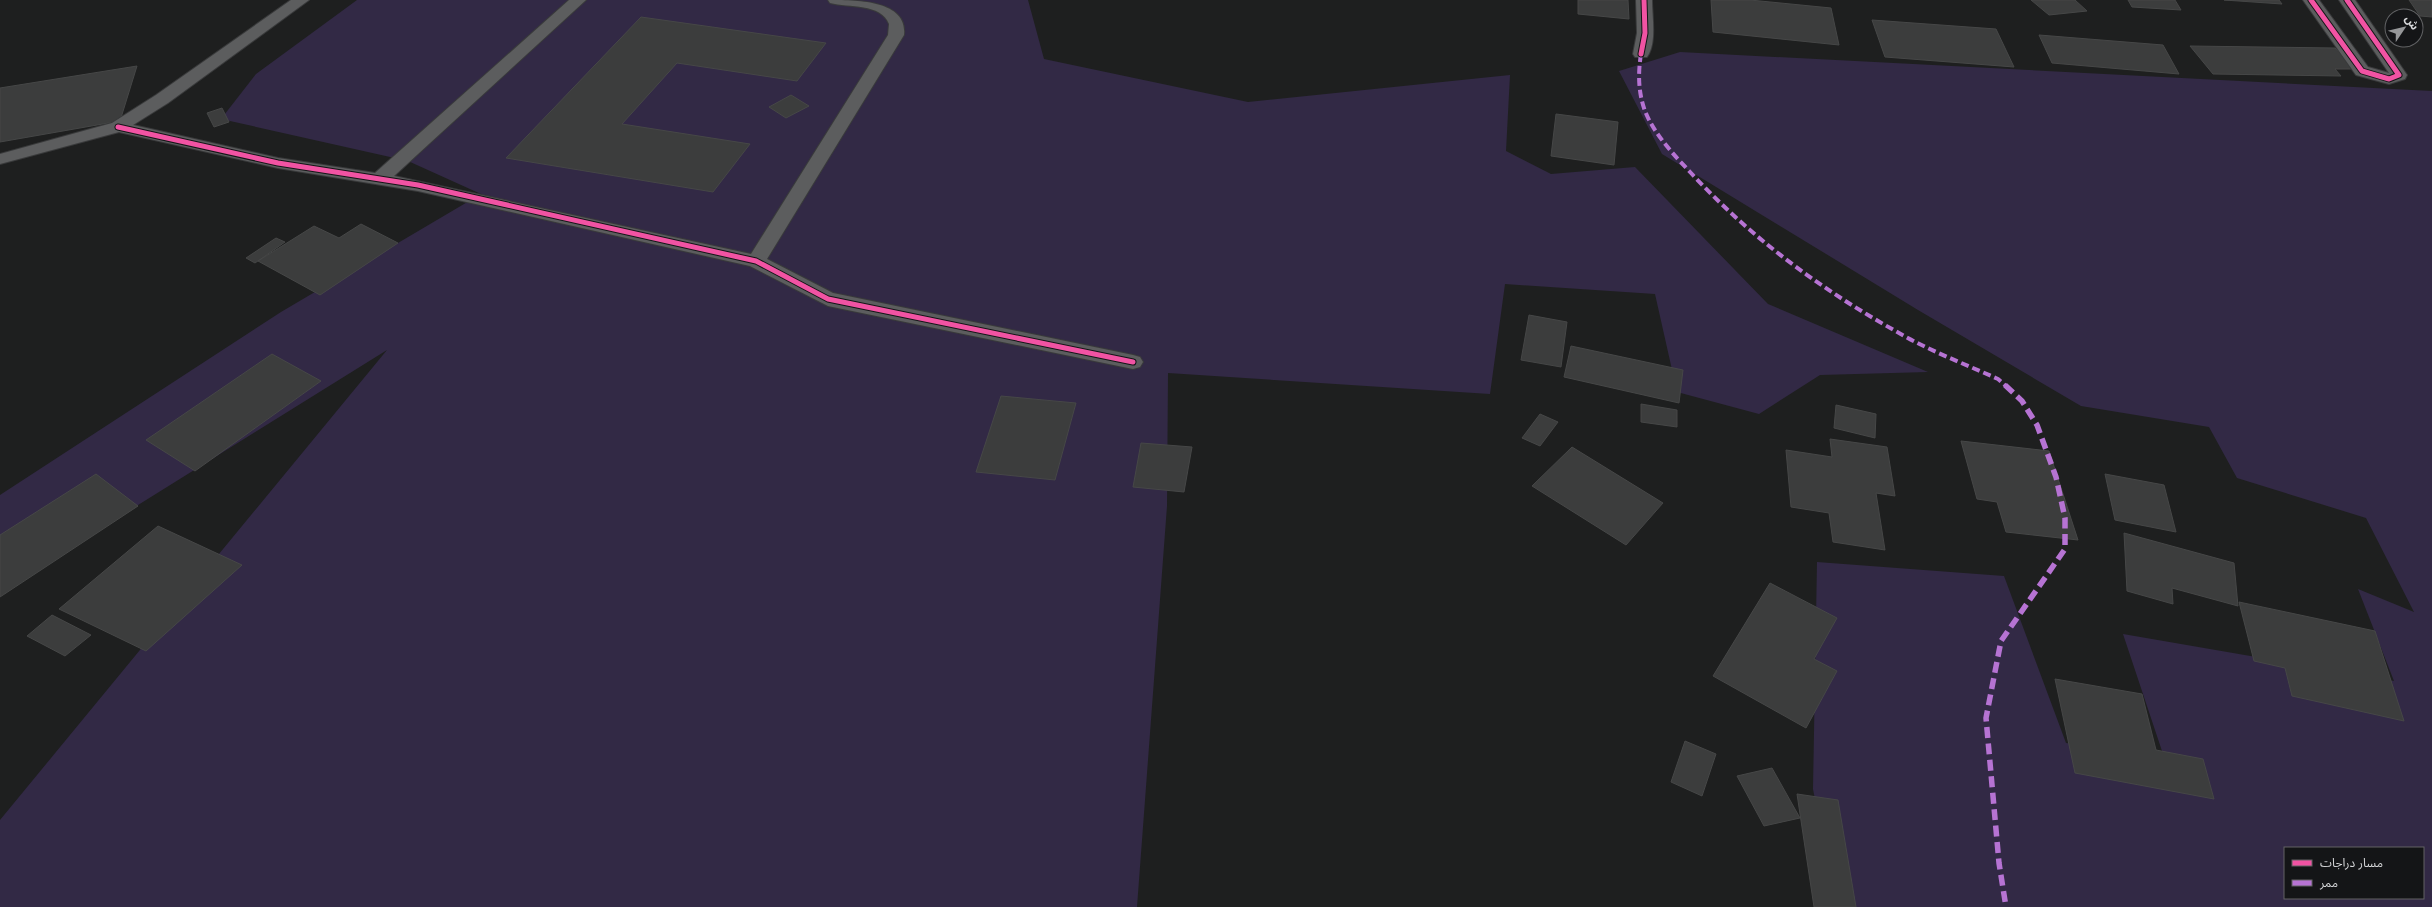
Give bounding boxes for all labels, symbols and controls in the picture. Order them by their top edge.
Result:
north arrow [2384,8,2424,48]
text: ش [2402,12,2422,32]
legend [2284,847,2424,899]
text: مسار دراجات [2320,855,2383,870]
text: ممر [2319,875,2338,890]

